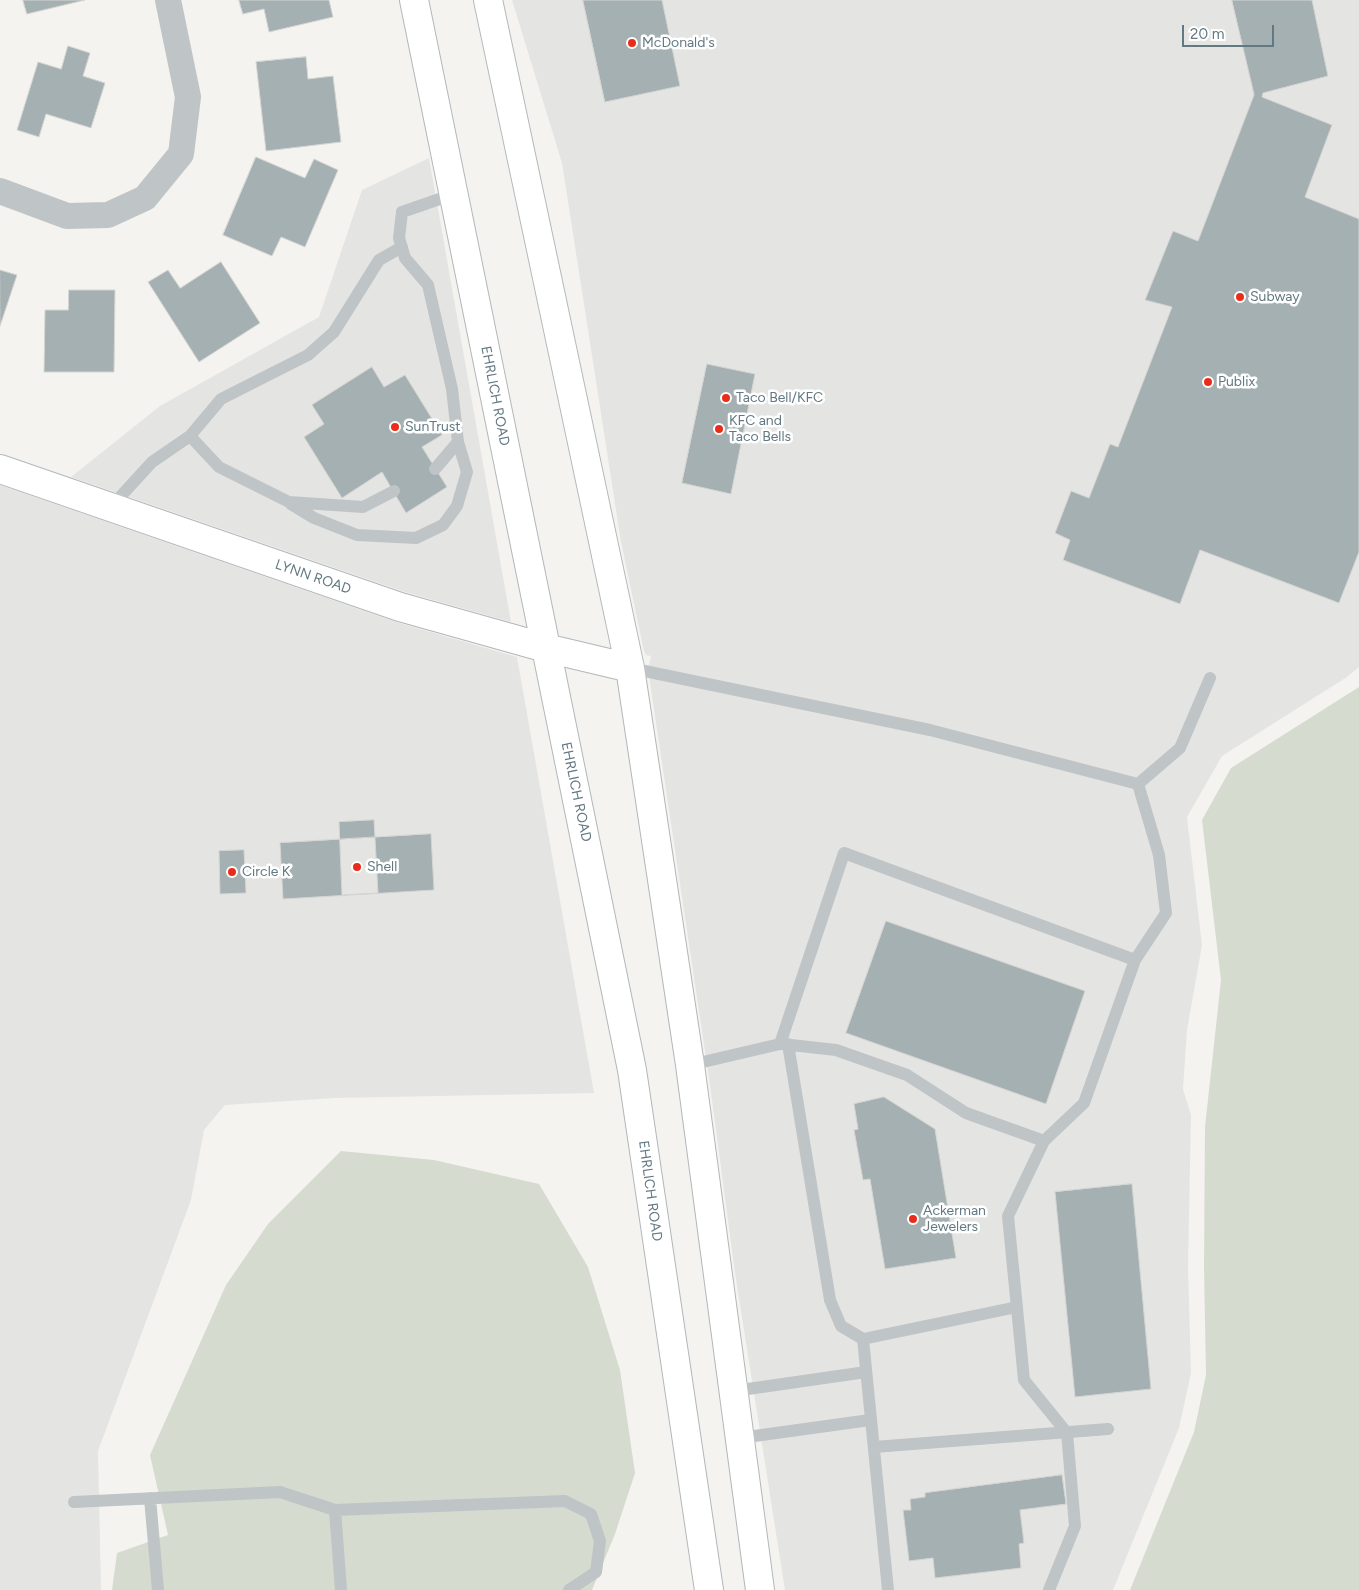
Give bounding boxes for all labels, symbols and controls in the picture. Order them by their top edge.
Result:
scale bar [1184,15,1276,47]
text: 20 m [1190,25,1224,43]
place label: McDonald's [642,35,715,51]
marker: McDonald's [626,37,638,49]
place label: Subway [1250,289,1300,305]
marker: Subway [1234,291,1246,303]
street label: EHRLICH ROAD [477,345,513,447]
place label: Publix [1218,374,1255,390]
marker: Publix [1202,376,1214,388]
place label: Taco Bell/KFC [736,390,823,406]
marker: Taco Bell/KFC [720,392,732,404]
place label: KFC and Taco Bells [729,413,791,446]
place label: SunTrust [405,419,461,435]
marker: SunTrust [389,421,401,433]
marker: KFC and Taco Bells [713,423,725,435]
street label: LYNN ROAD [273,556,353,598]
street label: EHRLICH ROAD [557,741,595,843]
place label: Shell [367,859,397,875]
marker: Shell [351,861,363,873]
place label: Circle K [242,864,290,880]
marker: Circle K [226,866,238,878]
street label: EHRLICH ROAD [635,1140,665,1242]
place label: Ackerman Jewelers [923,1203,986,1236]
marker: Ackerman Jewelers [907,1213,919,1225]

